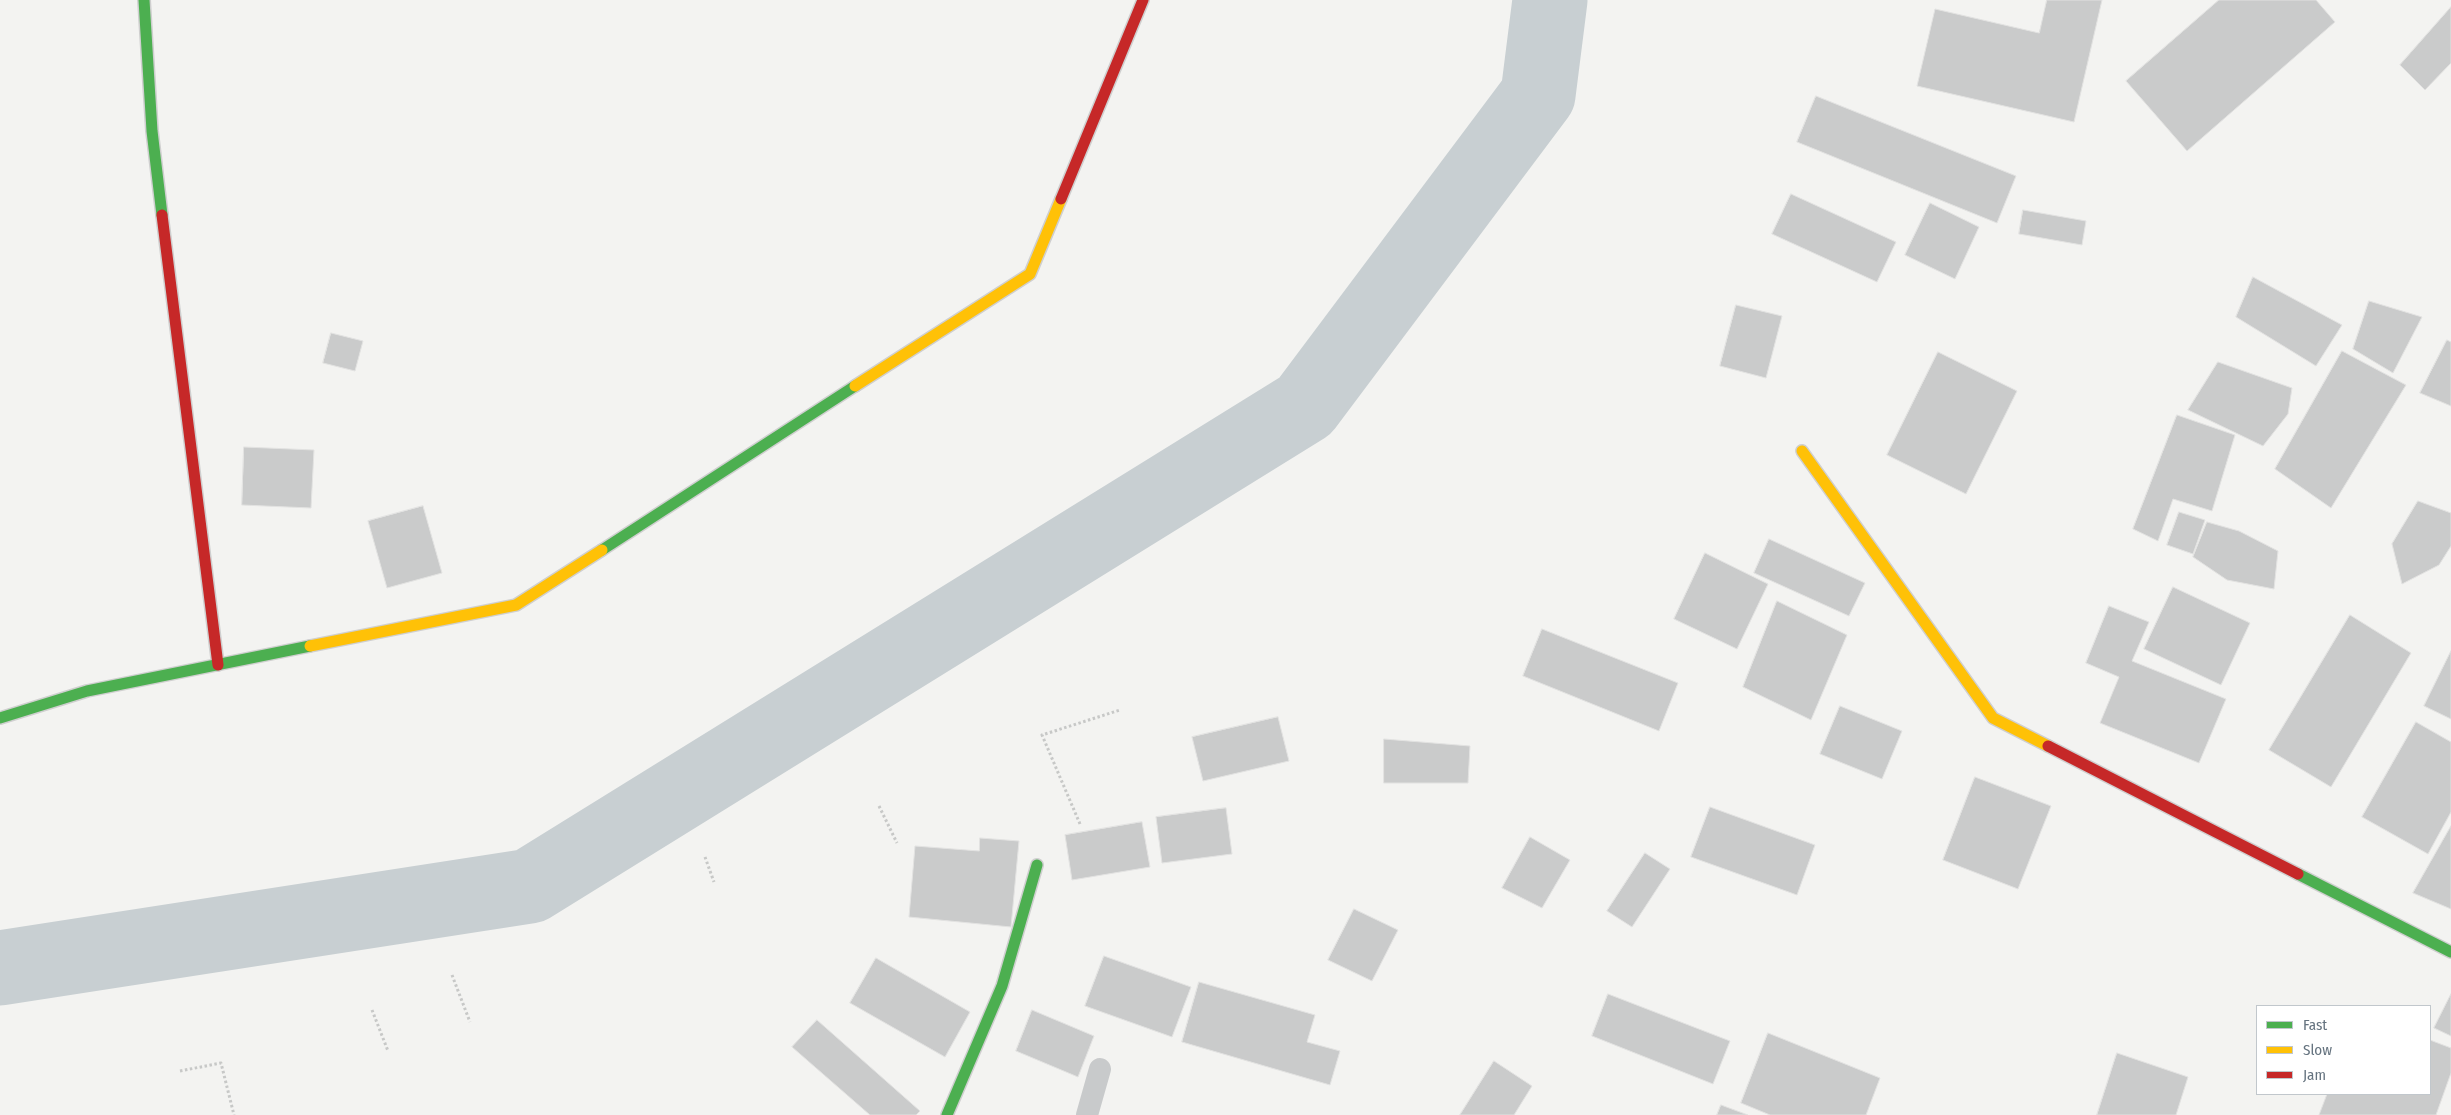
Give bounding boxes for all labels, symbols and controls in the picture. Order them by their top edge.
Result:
legend [2256,1005,2431,1095]
text: Fast [2303,1016,2327,1034]
text: Slow [2303,1041,2332,1059]
text: Jam [2303,1066,2326,1084]

